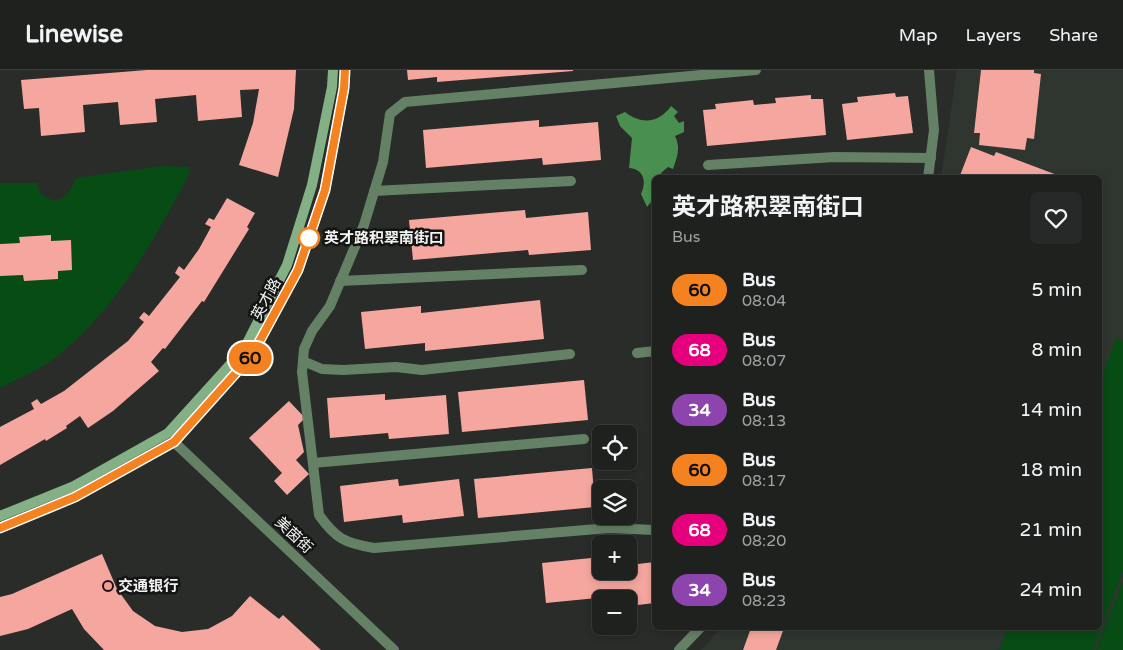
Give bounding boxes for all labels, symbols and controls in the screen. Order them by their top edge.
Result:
text: Linewise [25,20,123,49]
text: Map [899,24,938,46]
text: Layers [966,24,1021,46]
text: Share [1049,24,1098,46]
button: heart [1030,192,1082,244]
text: 英才路积翠南街口 [672,193,864,222]
marker: 英才路积翠南街口 [298,227,320,249]
text: Bus [672,227,700,247]
place label: 英才路积翠南街口 [324,229,444,247]
text: Bus [742,269,776,291]
street label: 英才路 [247,275,285,323]
text: 60 [688,279,711,301]
text: 5 min [1031,279,1082,301]
text: 08:04 [742,291,786,311]
text: Bus [742,329,776,351]
text: 68 [688,339,711,361]
text: 8 min [1031,339,1082,361]
line badge: 60 [228,342,272,374]
text: 60 [239,347,261,369]
text: 08:07 [742,351,786,371]
text: Bus [742,389,776,411]
text: 34 [688,399,711,421]
text: 14 min [1019,399,1082,421]
text: 08:13 [742,411,786,431]
map controls [592,425,637,635]
button: locate [592,425,637,470]
text: Bus [742,449,776,471]
text: 60 [688,459,711,481]
text: 18 min [1019,459,1082,481]
text: 08:17 [742,471,786,491]
button: layers [592,480,637,525]
text: Bus [742,509,776,531]
street label: 美茵街 [271,513,317,557]
text: 68 [688,519,711,541]
text: 21 min [1019,519,1082,541]
text: 08:20 [742,531,786,551]
button: + [592,535,637,580]
text: Bus [742,569,776,591]
place label: 交通银行 [118,577,178,595]
text: 34 [688,579,711,601]
text: 24 min [1019,579,1082,601]
marker: 交通银行 [102,580,114,592]
button: − [592,590,637,635]
text: 08:23 [742,591,786,611]

